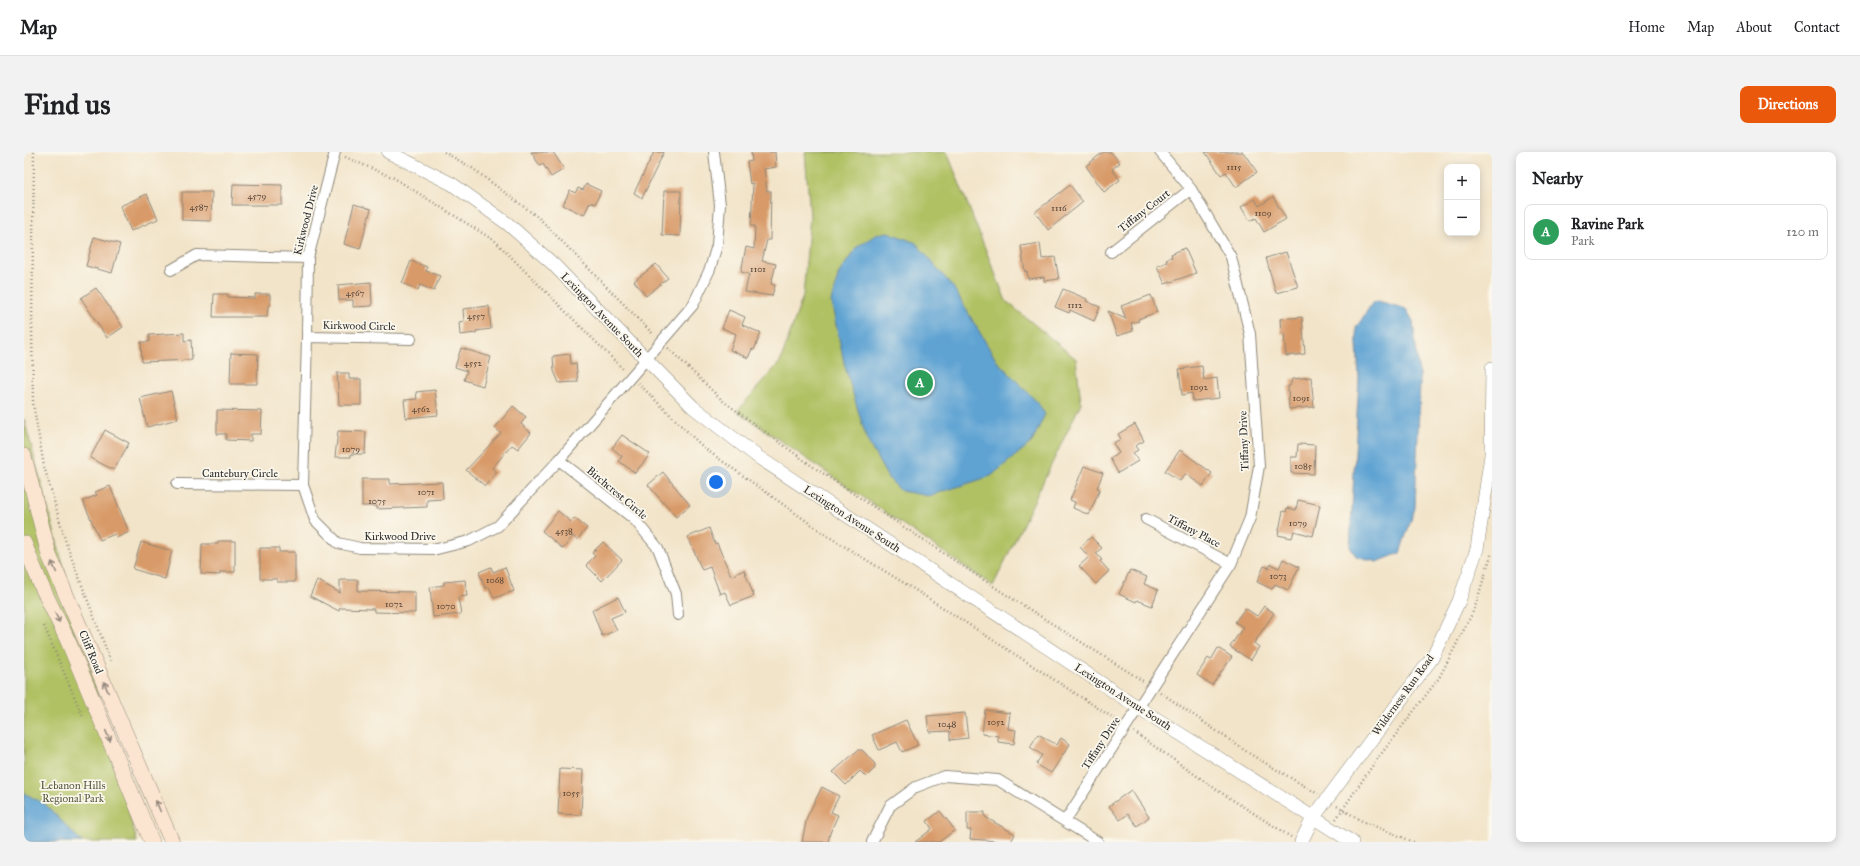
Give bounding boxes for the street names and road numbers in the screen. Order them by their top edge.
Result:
street label: Kirkwood Drive [291,183,321,256]
street label: Tiffany Court [1116,187,1173,235]
street label: Lexington Avenue South [558,270,646,360]
street label: Kirkwood Circle [322,319,396,333]
street label: Tiffany Drive [1236,410,1252,471]
street label: Birchcrest Circle [584,464,650,522]
street label: Cantebury Circle [202,467,278,480]
street label: Lexington Avenue South [801,483,903,555]
street label: Tiffany Place [1165,512,1223,551]
street label: Kirkwood Drive [364,530,436,543]
street label: Cliff Road [76,628,106,676]
street label: Wilderness Run Road [1369,652,1437,738]
street label: Lexington Avenue South [1072,661,1174,733]
street label: Tiffany Drive [1079,714,1123,772]

